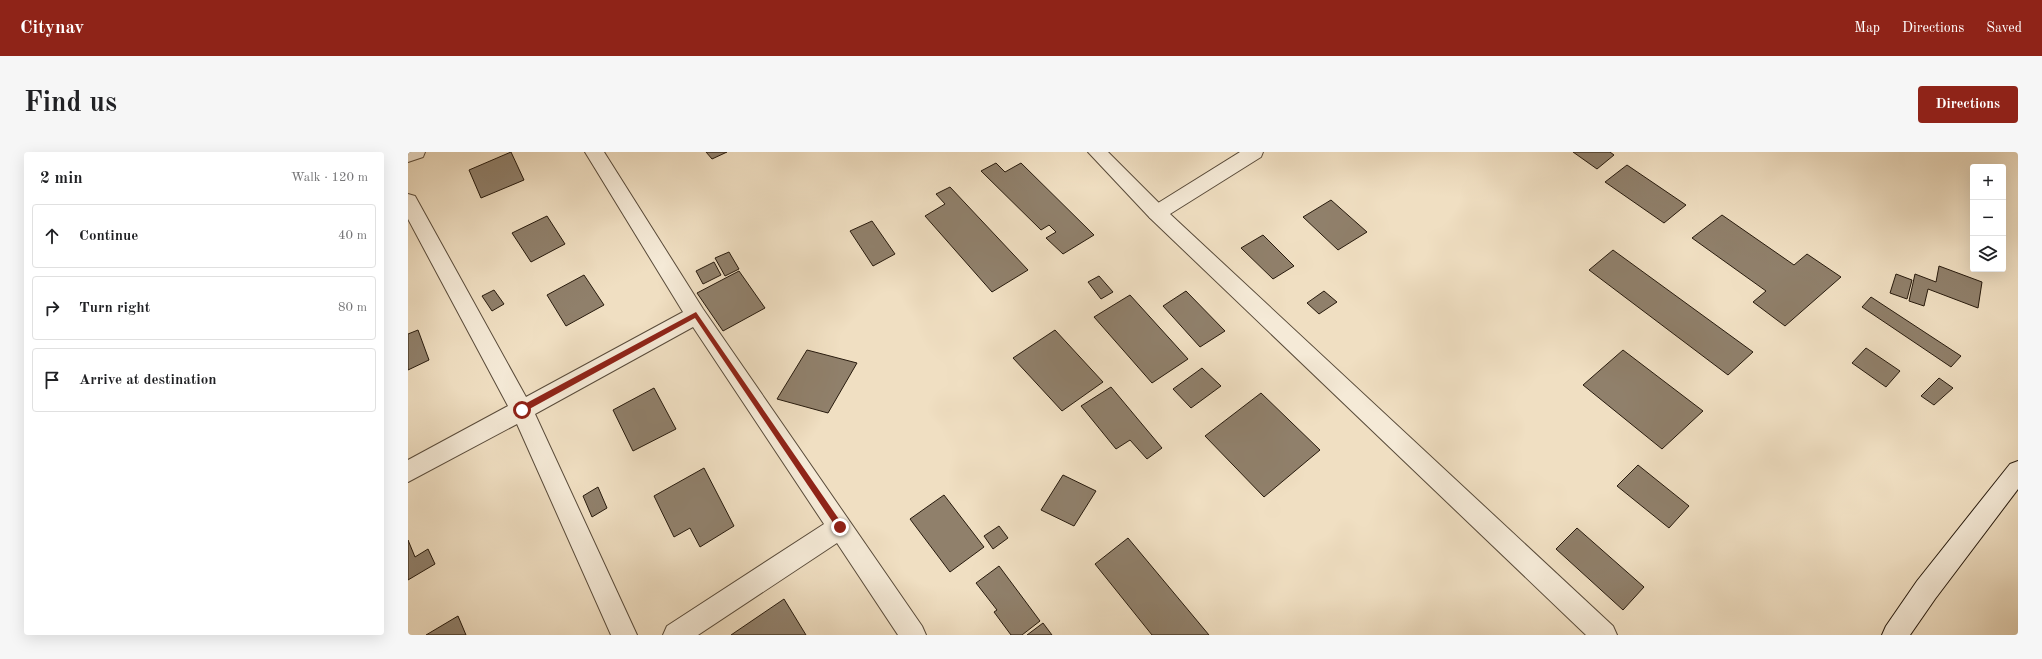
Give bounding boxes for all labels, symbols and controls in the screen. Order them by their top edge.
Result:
text: Citynav [20,19,84,38]
text: Map [1854,21,1880,35]
text: Directions [1902,21,1964,35]
text: Saved [1986,21,2022,35]
button: Directions [1918,86,2018,123]
text: Find us [24,90,117,118]
map controls [1970,164,2006,272]
button: + [1970,164,2006,200]
text: 2 min [40,170,83,187]
text: Walk · 120 m [291,171,368,184]
button: − [1970,200,2006,236]
icon: ahead [41,225,63,247]
text: Continue [79,229,138,244]
text: 40 m [338,229,367,242]
button: layers [1970,236,2006,272]
icon: right [41,297,63,319]
text: Turn right [79,301,150,316]
text: 80 m [338,301,367,314]
icon: arrive [41,369,63,391]
text: Arrive at destination [79,373,217,388]
route start [513,401,531,419]
route end [831,518,849,536]

